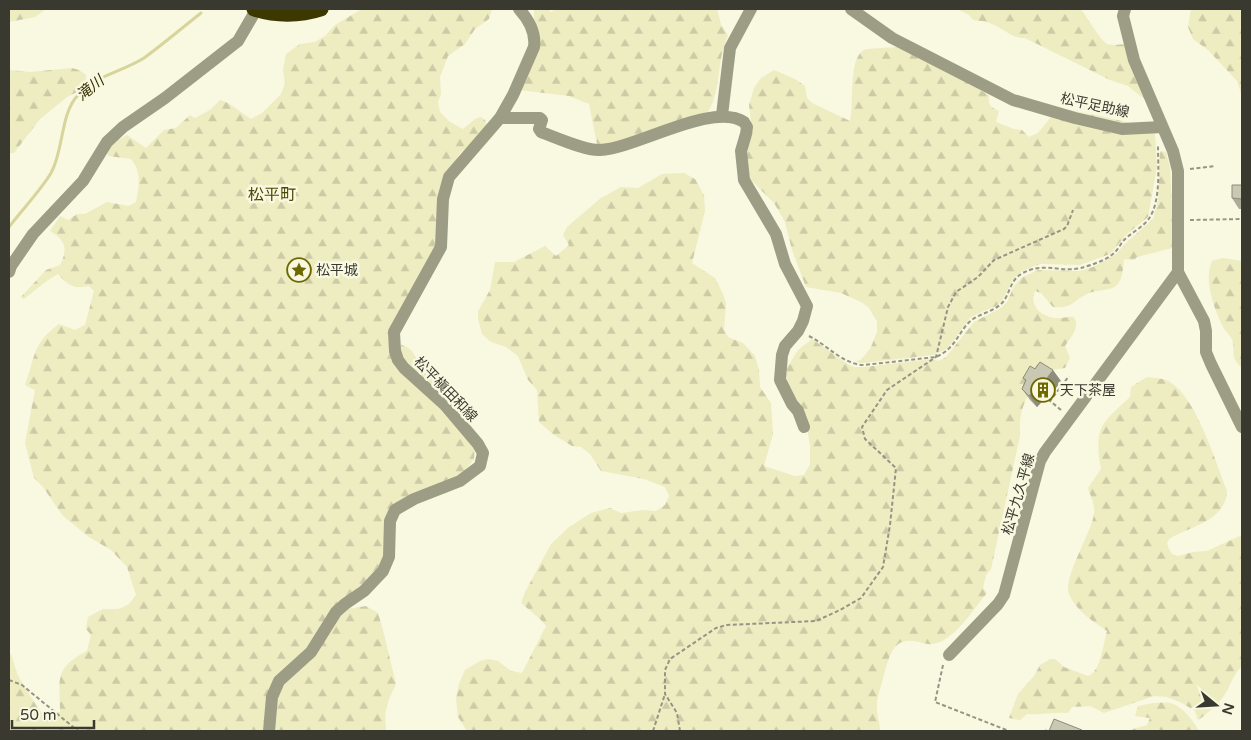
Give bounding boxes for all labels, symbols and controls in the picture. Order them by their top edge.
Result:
water label: 滝川 [73,70,109,104]
street label: 松平足助線 [1059,90,1131,121]
district label: 松平町 [248,185,296,205]
place icon: 松平城 [286,257,312,283]
place label: 松平城 [316,262,358,279]
street label: 松平槇田和線 [410,353,481,425]
building icon: 天下茶屋 [1030,377,1056,403]
place label: 天下茶屋 [1060,382,1116,399]
street label: 松平九久平線 [999,451,1038,537]
north arrow [1191,680,1241,730]
scale bar [12,698,95,730]
text: N [1218,701,1238,717]
text: 50 m [20,706,57,724]

